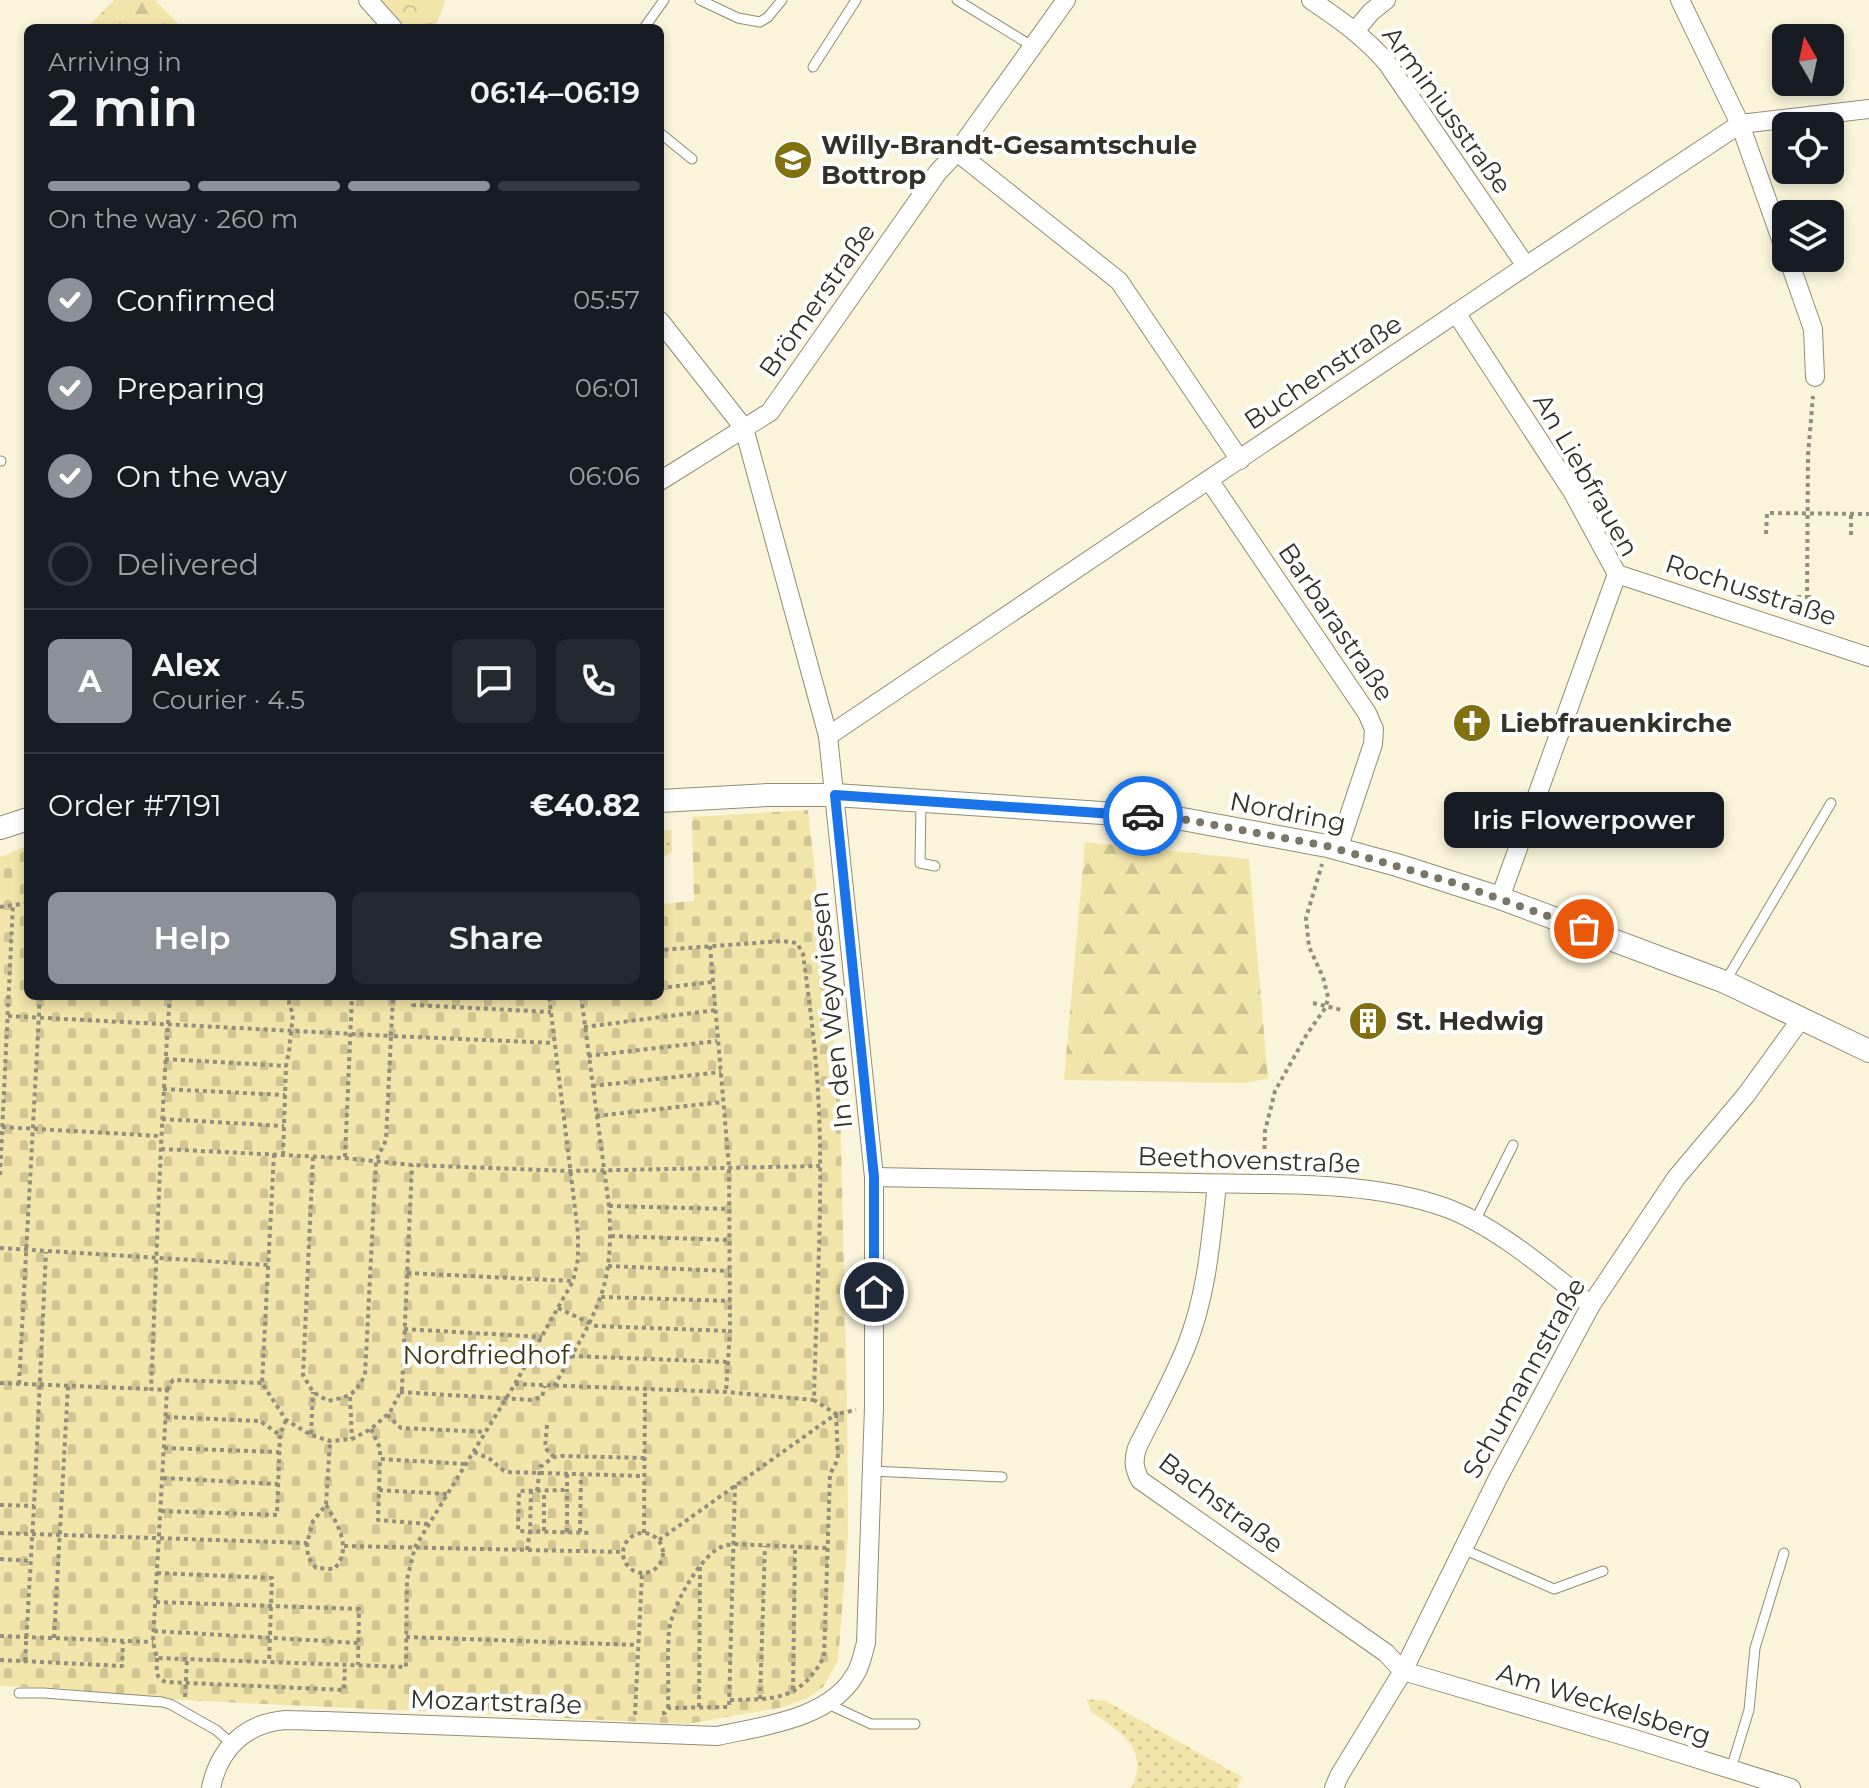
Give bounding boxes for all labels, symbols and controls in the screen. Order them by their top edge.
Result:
street label: Arminiusstraße [1376,20,1518,200]
north arrow [1772,24,1844,96]
map controls [1772,24,1844,272]
text: Arriving in [48,46,182,78]
text: 06:14–06:19 [470,74,640,111]
text: 2 min [48,76,198,139]
button: locate [1772,112,1844,184]
place label: Willy-Brandt-Gesamtschule Bottrop [821,129,1197,191]
school or university icon: Willy-Brandt-Gesamtschule Bottrop [772,139,814,181]
button: layers [1772,200,1844,272]
text: On the way · 260 m [48,203,298,235]
street label: Brömerstraße [752,217,882,383]
icon: check [48,278,92,322]
text: Confirmed [116,282,276,319]
text: 05:57 [573,284,640,316]
street label: Buchenstraße [1238,307,1408,437]
icon: check [48,366,92,410]
text: Preparing [116,370,265,407]
text: 06:01 [575,372,640,404]
street label: An Liebfrauen [1526,388,1646,562]
icon: check [48,454,92,498]
text: On the way [116,458,287,495]
text: 06:06 [568,460,640,492]
street label: Barbarastraße [1271,537,1401,707]
text: Delivered [116,546,259,583]
street label: Rochusstraße [1661,547,1841,633]
button: chat [452,639,536,723]
button: phone [556,639,640,723]
text: Alex [152,647,220,684]
text: A [79,663,101,700]
text: Courier · 4.5 [152,684,305,716]
church icon: Liebfrauenkirche [1451,702,1493,744]
place label: Liebfrauenkirche [1500,707,1732,739]
courier [1103,776,1183,856]
street label: Nordring [1227,785,1349,839]
text: Order #7191 [48,787,222,824]
text: €40.82 [530,787,640,824]
callout: Iris Flowerpower [1444,793,1724,849]
icon: car [1121,794,1165,838]
text: Iris Flowerpower [1473,804,1695,836]
street label: In den Weywiesen [803,890,859,1130]
button: Help [48,892,336,984]
button: Share [352,892,640,984]
pin [1550,895,1618,963]
icon: bag [1562,907,1606,951]
building icon: St. Hedwig [1347,1000,1389,1042]
place label: St. Hedwig [1396,1005,1544,1037]
street label: Beethovenstraße [1137,1140,1361,1180]
pin [840,1258,908,1326]
icon: home [852,1270,896,1314]
street label: Schumannstraße [1456,1272,1592,1484]
park label: Nordfriedhof [402,1339,571,1371]
street label: Bachstraße [1152,1446,1290,1560]
street label: Am Weckelsberg [1493,1656,1715,1752]
street label: Mozartstraße [410,1683,582,1721]

